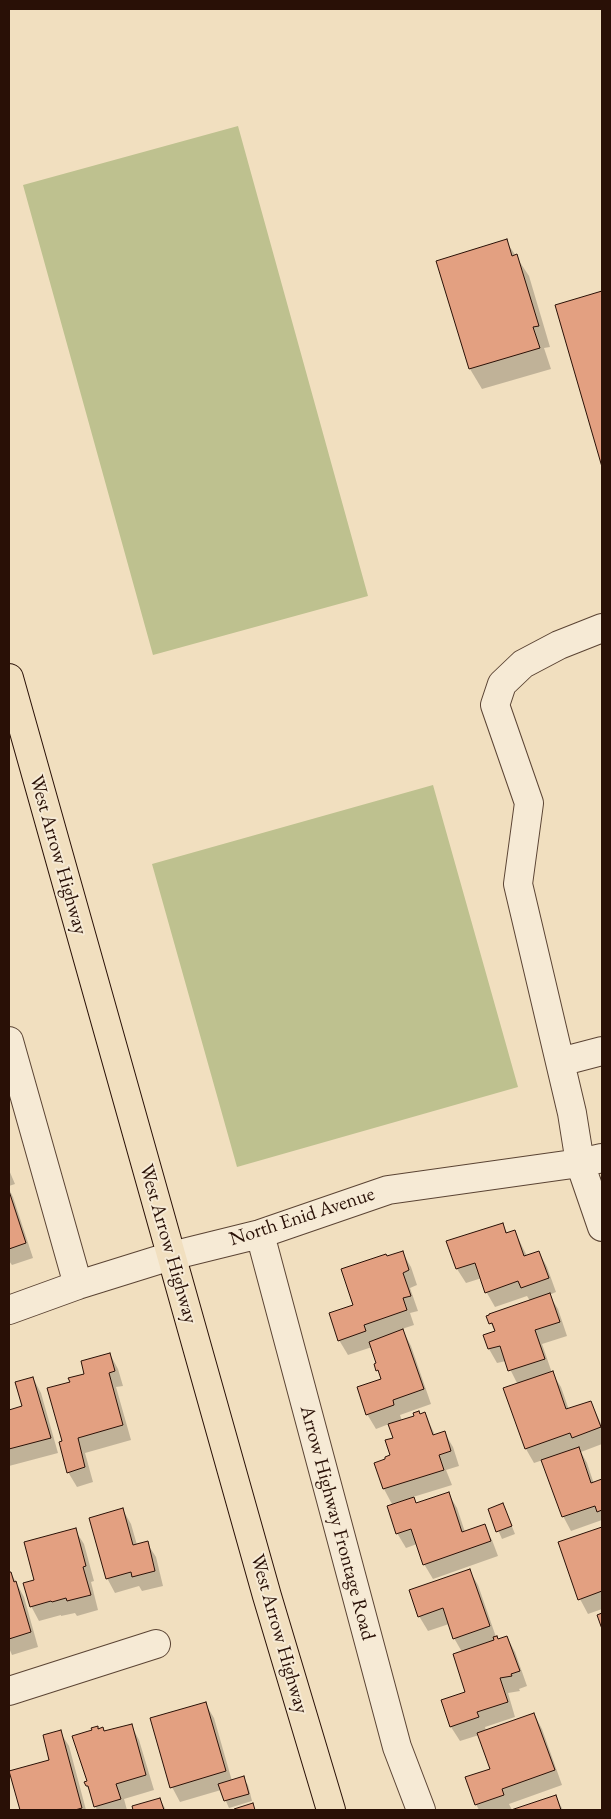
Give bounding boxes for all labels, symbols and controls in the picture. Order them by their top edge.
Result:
street label: West Arrow Highway [24,772,92,938]
street label: West Arrow Highway [134,1161,202,1327]
street label: North Enid Avenue [226,1182,378,1252]
street label: Arrow Highway Frontage Road [294,1403,380,1643]
street label: West Arrow Highway [245,1551,313,1717]

